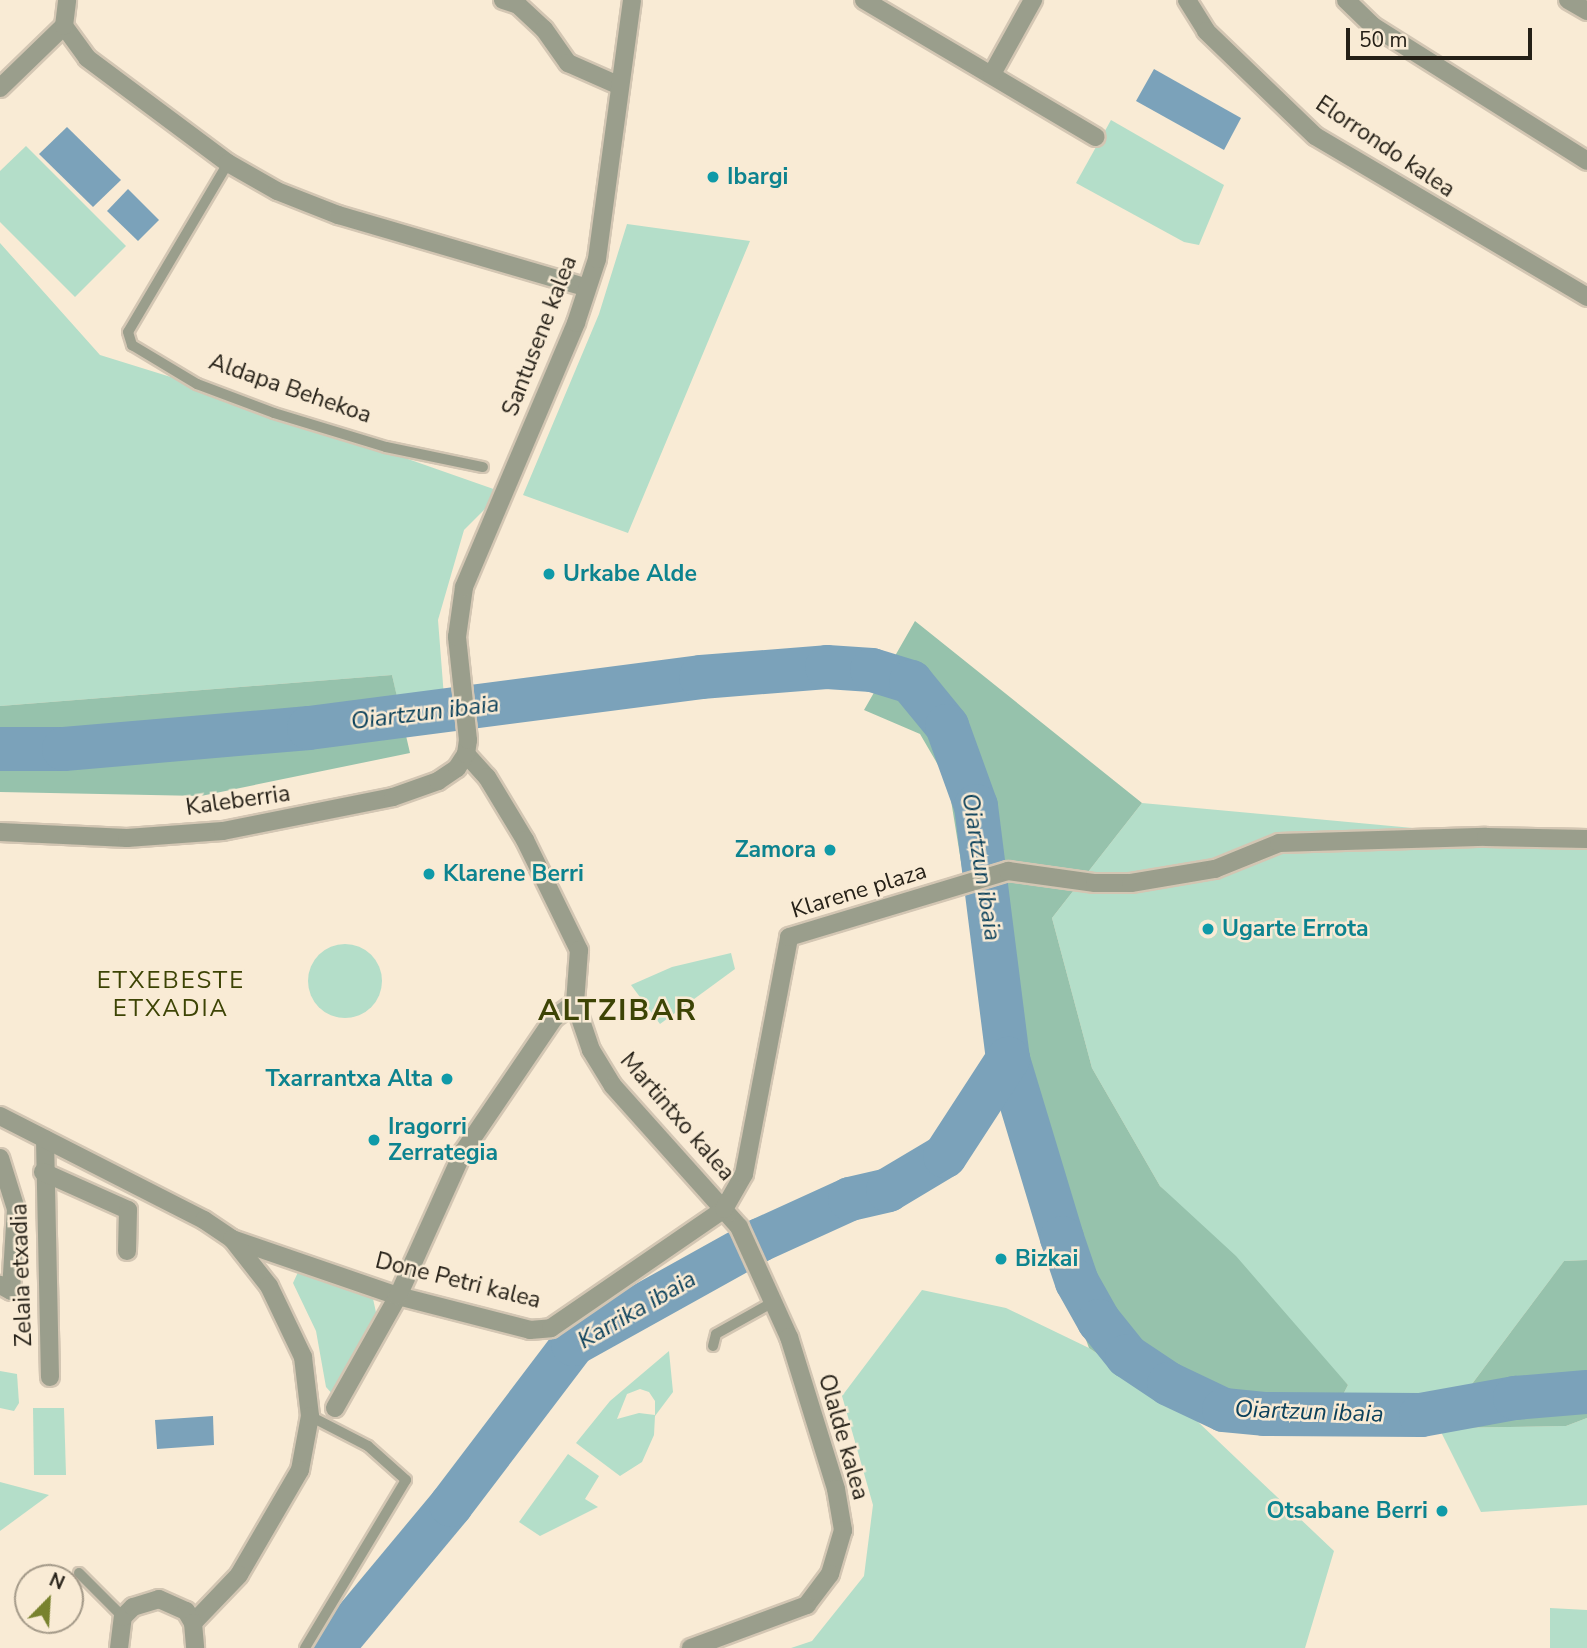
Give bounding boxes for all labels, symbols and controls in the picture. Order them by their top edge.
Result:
scale bar [1349,14,1534,58]
text: 50 m [1359,26,1408,54]
street label: Elorrondo kalea [1310,90,1460,204]
place label: Ibargi [727,163,788,191]
marker: Ibargi [705,169,721,185]
street label: Santusene kalea [497,252,583,420]
street label: Aldapa Behekoa [205,348,375,430]
place label: Urkabe Alde [563,560,697,588]
marker: Urkabe Alde [541,566,557,582]
water label: Oiartzun ibaia [349,690,501,736]
street label: Kaleberria [184,780,292,822]
water label: Oiartzun ibaia [955,791,1007,943]
place label: Zamora [735,836,816,864]
marker: Zamora [822,842,838,858]
street label: Klarene plaza [788,857,930,925]
place label: Klarene Berri [443,860,584,888]
marker: Klarene Berri [421,866,437,882]
place label: Ugarte Errota [1222,915,1369,943]
marker: Ugarte Errota [1200,921,1216,937]
district label: ETXEBESTE ETXADIA [98,967,244,1023]
district label: ALTZIBAR [539,993,697,1029]
street label: Martintxo kalea [614,1047,740,1187]
place label: Txarrantxa Alta [266,1065,433,1093]
marker: Txarrantxa Alta [439,1071,455,1087]
place label: Iragorri Zerrategia [388,1113,498,1167]
marker: Iragorri Zerrategia [366,1132,382,1148]
street label: Zelaia etxadia [6,1203,38,1347]
place label: Bizkai [1015,1245,1078,1273]
street label: Done Petri kalea [372,1247,544,1315]
marker: Bizkai [993,1251,1009,1267]
water label: Karrika ibaia [573,1265,701,1355]
street label: Olalde kalea [812,1371,874,1503]
water label: Oiartzun ibaia [1234,1395,1384,1429]
place label: Otsabane Berri [1267,1497,1428,1525]
marker: Otsabane Berri [1434,1503,1450,1519]
north arrow [14,1564,84,1634]
text: N [45,1567,69,1596]

